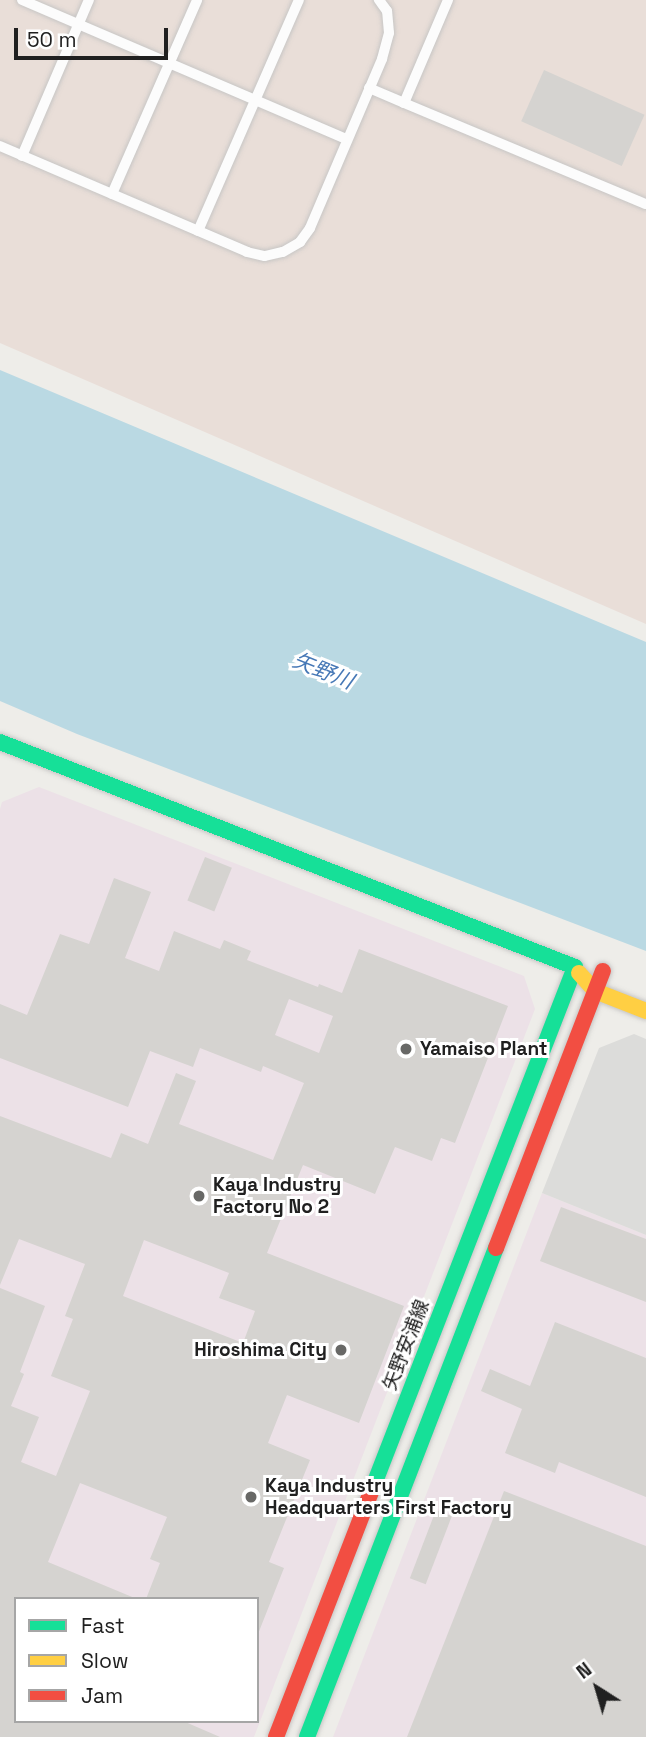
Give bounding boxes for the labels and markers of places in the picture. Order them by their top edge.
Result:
place label: Yamaiso Plant [420,1038,548,1060]
marker: Yamaiso Plant [398,1041,414,1057]
place label: Kaya Industry Factory No 2 [213,1174,341,1218]
marker: Kaya Industry Factory No 2 [191,1188,207,1204]
place label: Hiroshima City [194,1339,327,1361]
marker: Hiroshima City [333,1342,349,1358]
place label: Kaya Industry Headquarters First Factory [265,1475,512,1519]
marker: Kaya Industry Headquarters First Factory [243,1489,259,1505]

